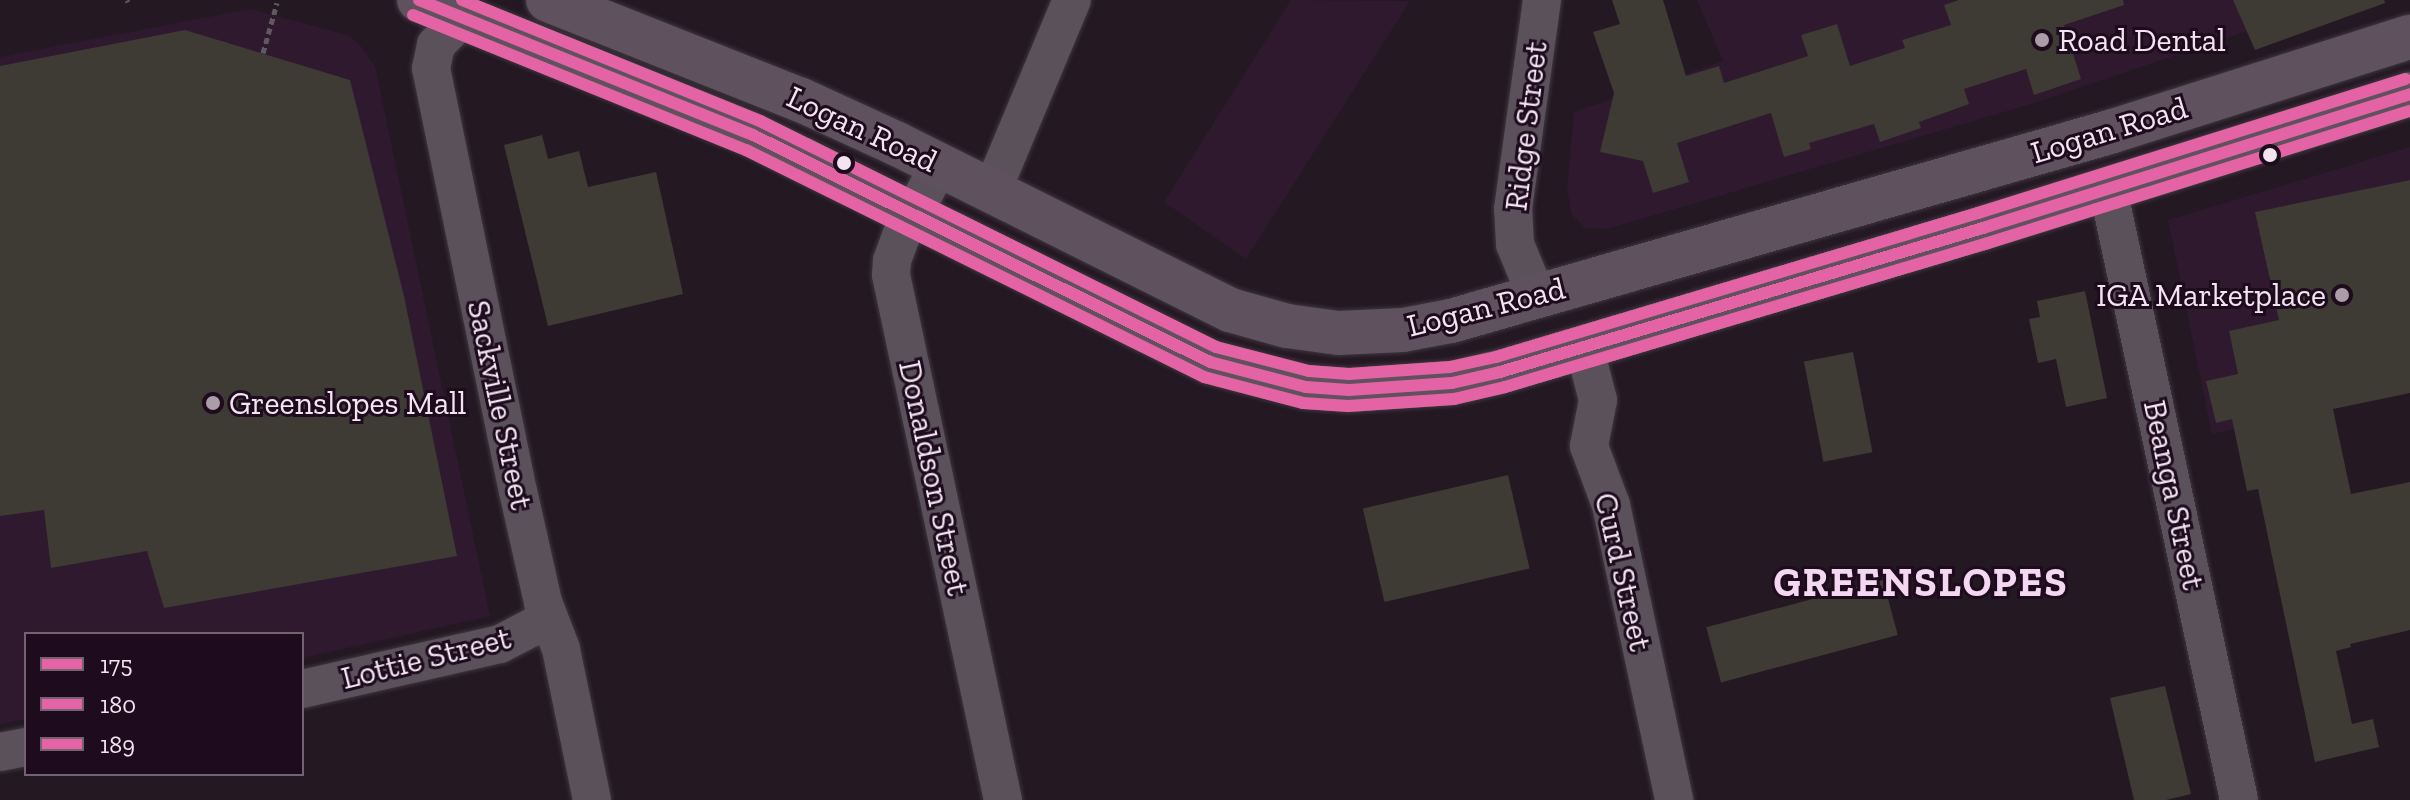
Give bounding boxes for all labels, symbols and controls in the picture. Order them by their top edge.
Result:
place label: Road Dental [2058,21,2226,59]
marker: Road Dental [2033,31,2051,49]
street label: Ridge Street [1497,39,1555,213]
street label: Logan Road [781,78,943,180]
street label: Logan Road [2026,88,2192,172]
unlabelled marker [2262,147,2278,163]
unlabelled marker [836,155,852,171]
street label: Logan Road [1403,269,1569,345]
place label: IGA Marketplace [2095,276,2326,314]
marker: IGA Marketplace [2333,286,2351,304]
street label: Sackville Street [459,297,541,513]
street label: Donaldson Street [890,357,978,599]
place label: Greenslopes Mall [229,384,466,422]
marker: Greenslopes Mall [204,394,222,412]
street label: Beanga Street [2135,397,2213,593]
street label: Curd Street [1586,489,1660,655]
district label: GREENSLOPES [1774,558,2068,606]
street label: Lottie Street [337,618,515,698]
legend [24,632,304,776]
text: 175 [100,650,132,679]
text: 180 [100,690,136,719]
text: 189 [100,730,135,759]

